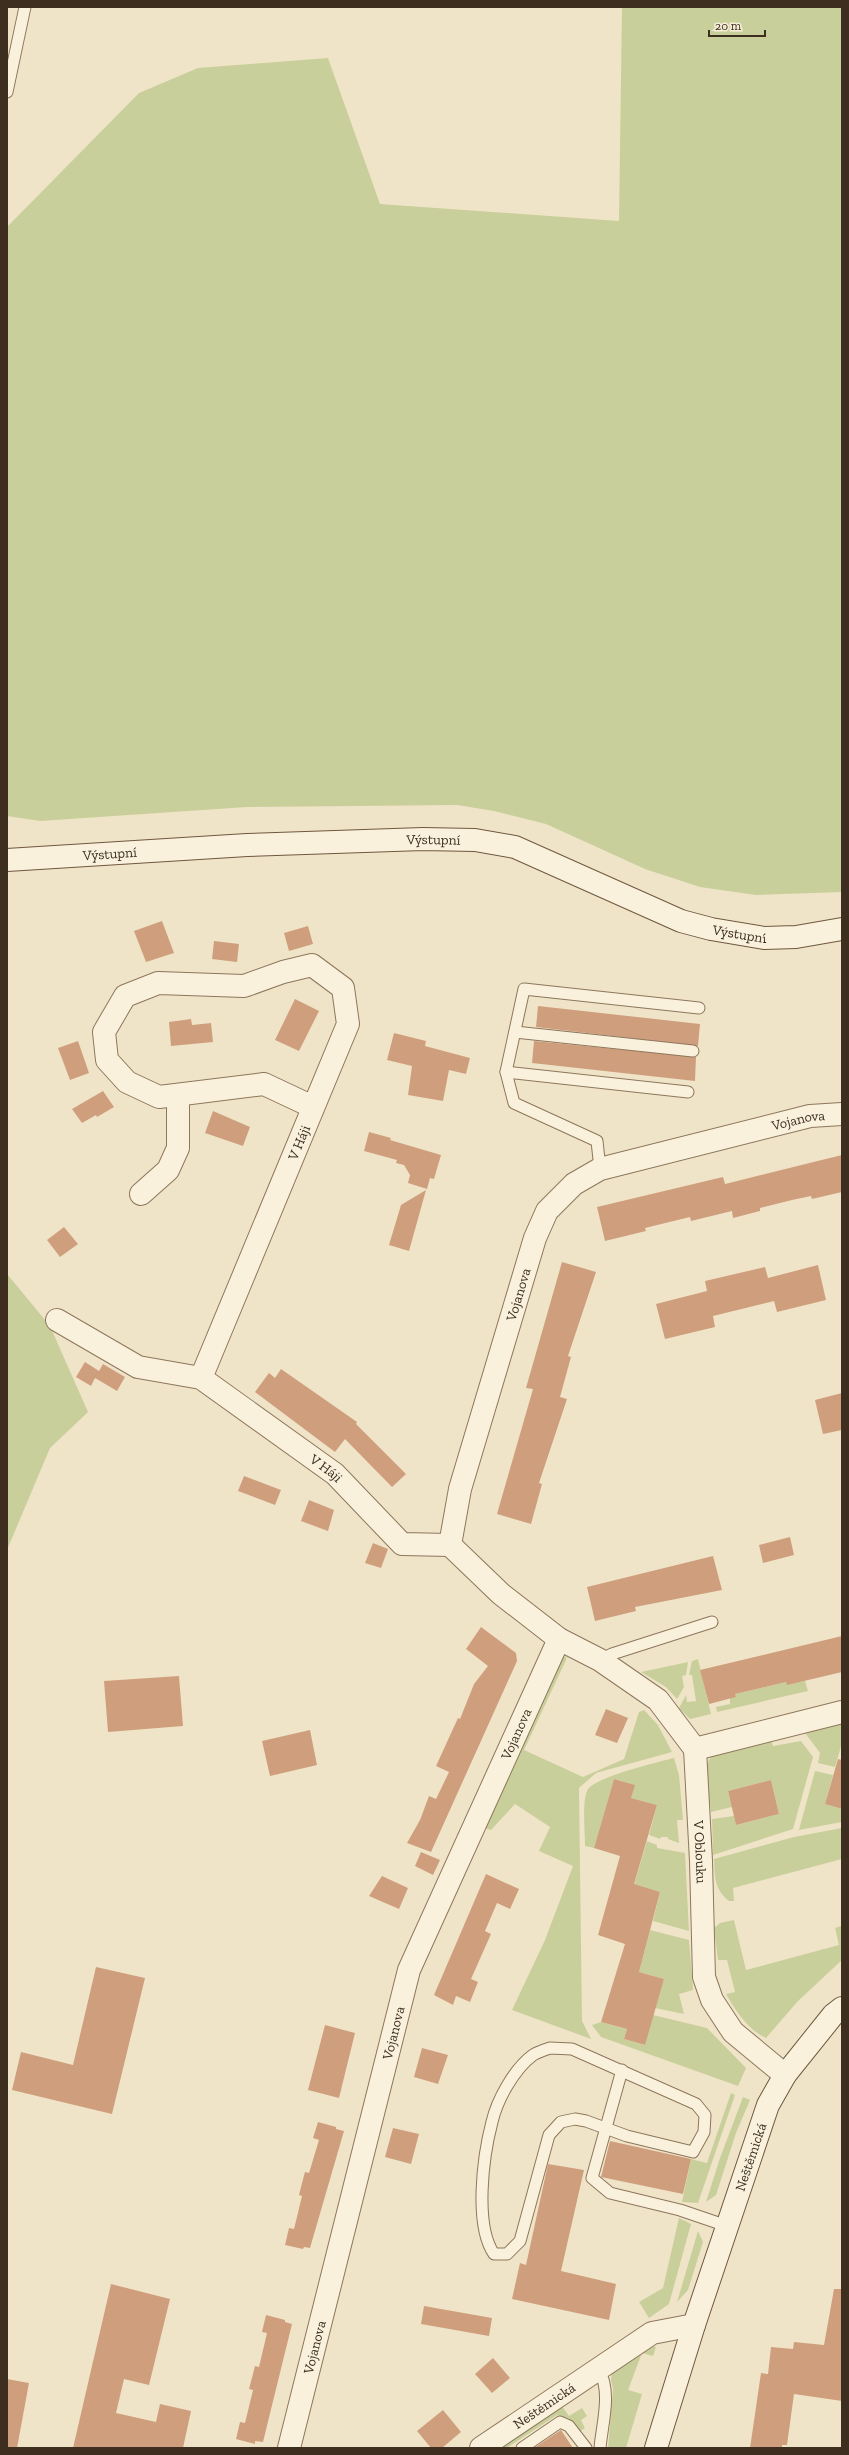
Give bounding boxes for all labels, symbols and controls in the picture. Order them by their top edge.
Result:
scale bar [709,12,765,38]
text: 20 m [715,19,742,33]
street label: Výstupní [405,831,461,849]
street label: Výstupní [81,844,138,864]
street label: Výstupní [710,921,767,947]
street label: Vojanova [769,1107,826,1135]
street label: V Háji [284,1123,314,1164]
street label: Vojanova [502,1266,535,1324]
street label: V Háji [306,1450,346,1486]
street label: Vojanova [497,1706,536,1763]
street label: V Oblouku [690,1819,710,1884]
street label: Vojanova [379,2004,409,2062]
street label: Neštěmická [732,2121,770,2194]
street label: Vojanova [300,2319,330,2377]
street label: Neštěmická [510,2379,579,2433]

